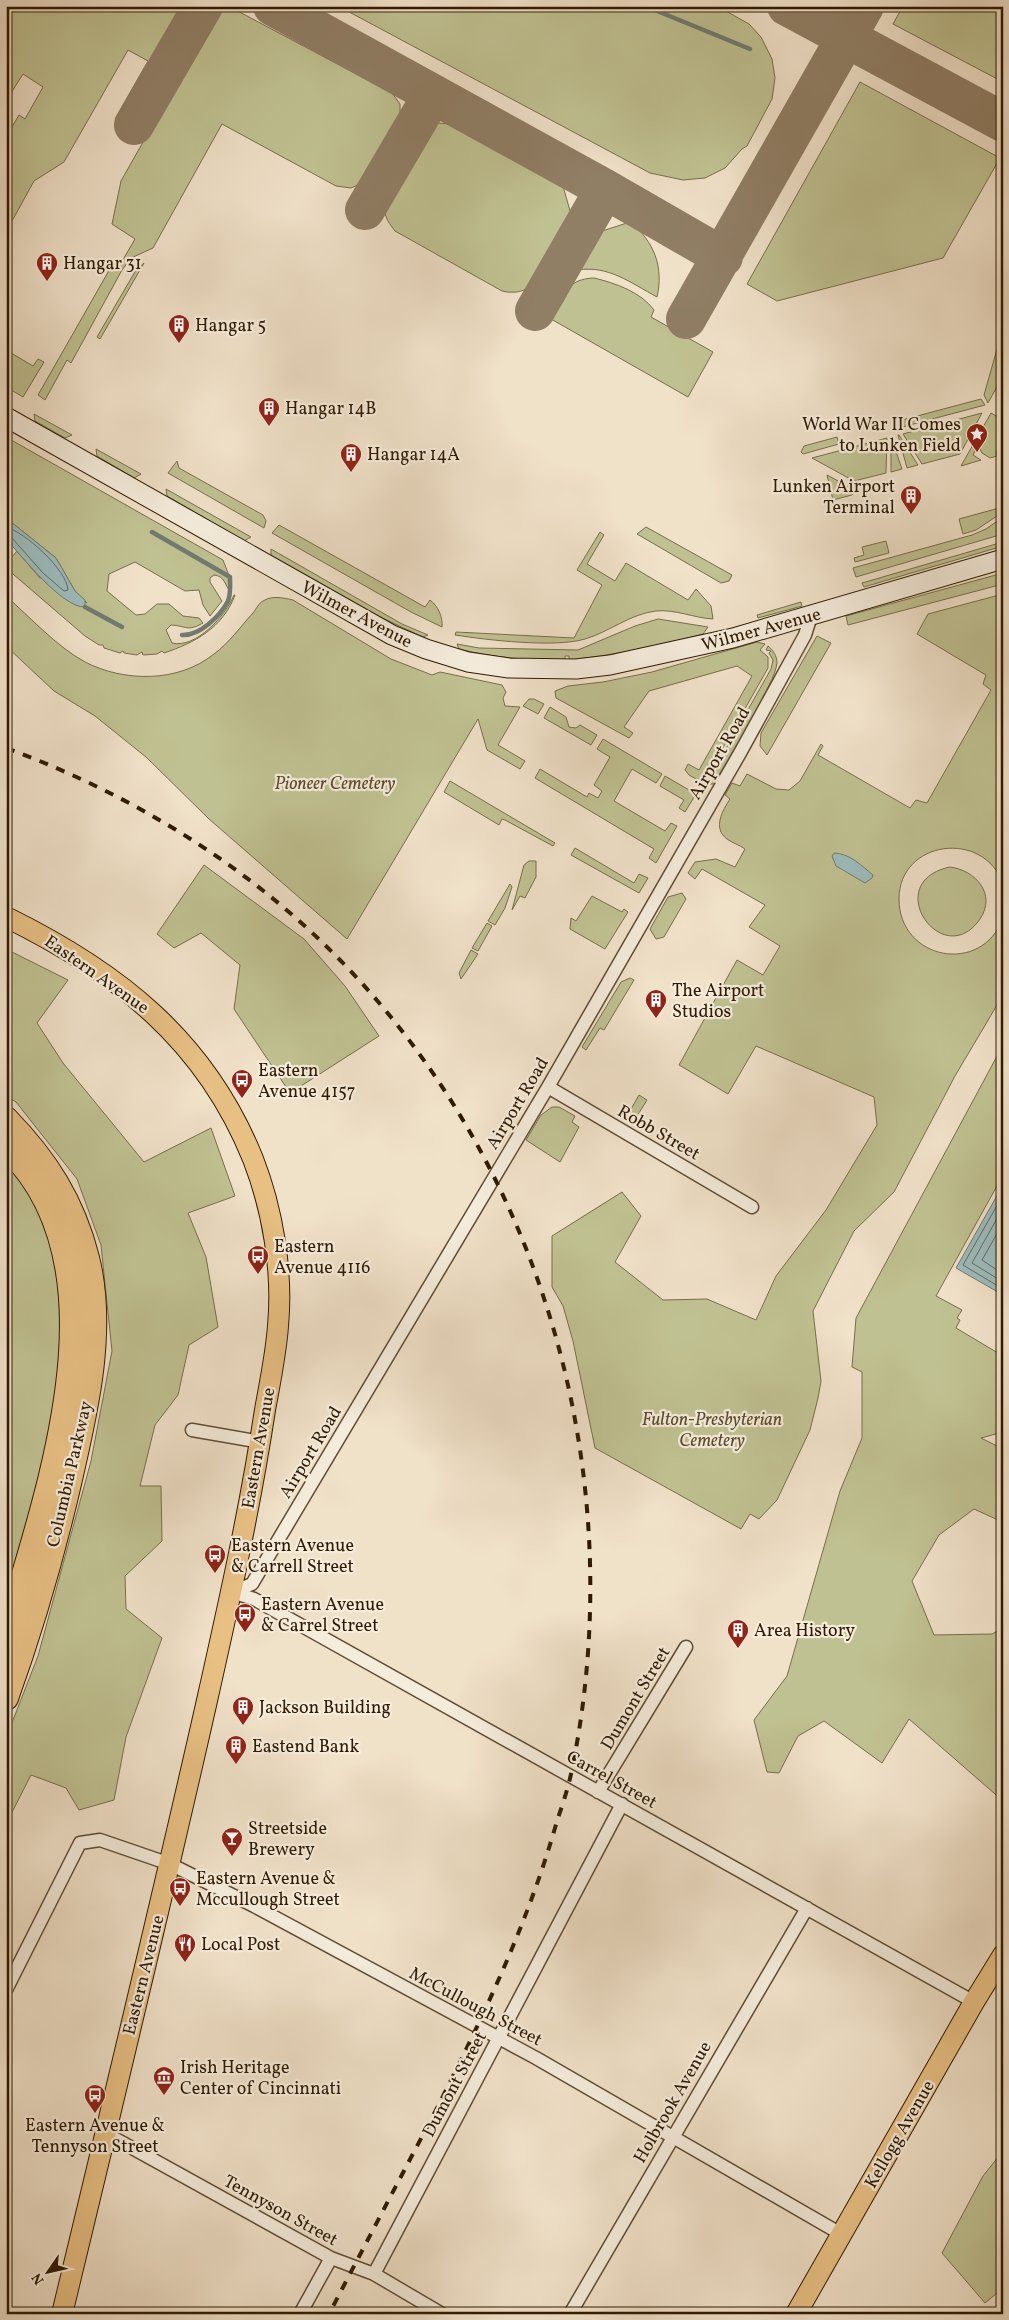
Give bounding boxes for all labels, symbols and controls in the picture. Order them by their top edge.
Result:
building icon: Hangar 31 [35,251,59,282]
place label: Hangar 31 [63,252,142,277]
building icon: Hangar 5 [167,313,191,344]
place label: Hangar 5 [195,314,266,339]
building icon: Hangar 14B [257,396,281,427]
place label: Hangar 14B [285,397,377,422]
place label: World War II Comes to Lunken Field [802,413,961,459]
place icon: World War II Comes to Lunken Field [965,422,989,453]
building icon: Hangar 14A [339,442,363,473]
place label: Hangar 14A [367,443,460,468]
place label: Lunken Airport Terminal [772,475,895,521]
building icon: Lunken Airport Terminal [899,484,923,515]
street label: Wilmer Avenue [296,575,416,655]
street label: Wilmer Avenue [699,602,824,658]
street label: Airport Road [684,703,757,805]
park label: Pioneer Cemetery [275,772,395,797]
street label: Eastern Avenue [39,930,154,1021]
place label: The Airport Studios [672,979,764,1025]
building icon: The Airport Studios [644,988,668,1019]
street label: Airport Road [481,1053,556,1155]
place label: Eastern Avenue 4157 [258,1059,356,1105]
bus stop icon: Eastern Avenue 4157 [230,1068,254,1099]
street label: Robb Street [612,1100,704,1167]
place label: Eastern Avenue 4116 [274,1235,370,1281]
bus stop icon: Eastern Avenue 4116 [246,1244,270,1275]
street label: Eastern Avenue [236,1386,282,1511]
street label: Columbia Parkway [41,1399,99,1550]
street label: Airport Road [274,1402,349,1504]
park label: Fulton-Presbyterian Cemetery [642,1408,782,1454]
place label: Eastern Avenue & Carrell Street [231,1534,354,1580]
bus stop icon: Eastern Avenue & Carrell Street [203,1543,227,1574]
place label: Eastern Avenue & Carrel Street [261,1593,384,1639]
bus stop icon: Eastern Avenue & Carrel Street [233,1602,257,1633]
building icon: Area History [726,1618,750,1649]
place label: Area History [754,1619,855,1644]
street label: Dumont Street [596,1642,677,1755]
building icon: Jackson Building [231,1695,255,1726]
place label: Jackson Building [259,1696,391,1721]
building icon: Eastend Bank [224,1734,248,1765]
place label: Eastend Bank [252,1735,360,1760]
street label: Carrel Street [561,1745,661,1816]
place label: Streetside Brewery [248,1817,327,1863]
bar icon: Streetside Brewery [220,1826,244,1857]
place label: Eastern Avenue & Mccullough Street [196,1867,340,1913]
bus stop icon: Eastern Avenue & Mccullough Street [168,1876,192,1907]
street label: Eastern Avenue [117,1913,171,2038]
restaurant icon: Local Post [173,1932,197,1963]
place label: Local Post [201,1933,280,1958]
street label: McCullough Street [404,1962,546,2053]
street label: Dumont Street [417,2027,494,2142]
street label: Holbrook Avenue [628,2037,718,2168]
place label: Irish Heritage Center of Cincinnati [180,2056,341,2102]
museum icon: Irish Heritage Center of Cincinnati [152,2065,176,2096]
street label: Kellogg Avenue [859,2076,941,2193]
bus stop icon: Eastern Avenue & Tennyson Street [83,2083,107,2114]
place label: Eastern Avenue & Tennyson Street [25,2114,165,2160]
street label: Tennyson Street [219,2170,342,2253]
north arrow [22,2248,72,2298]
text: N [28,2269,49,2288]

